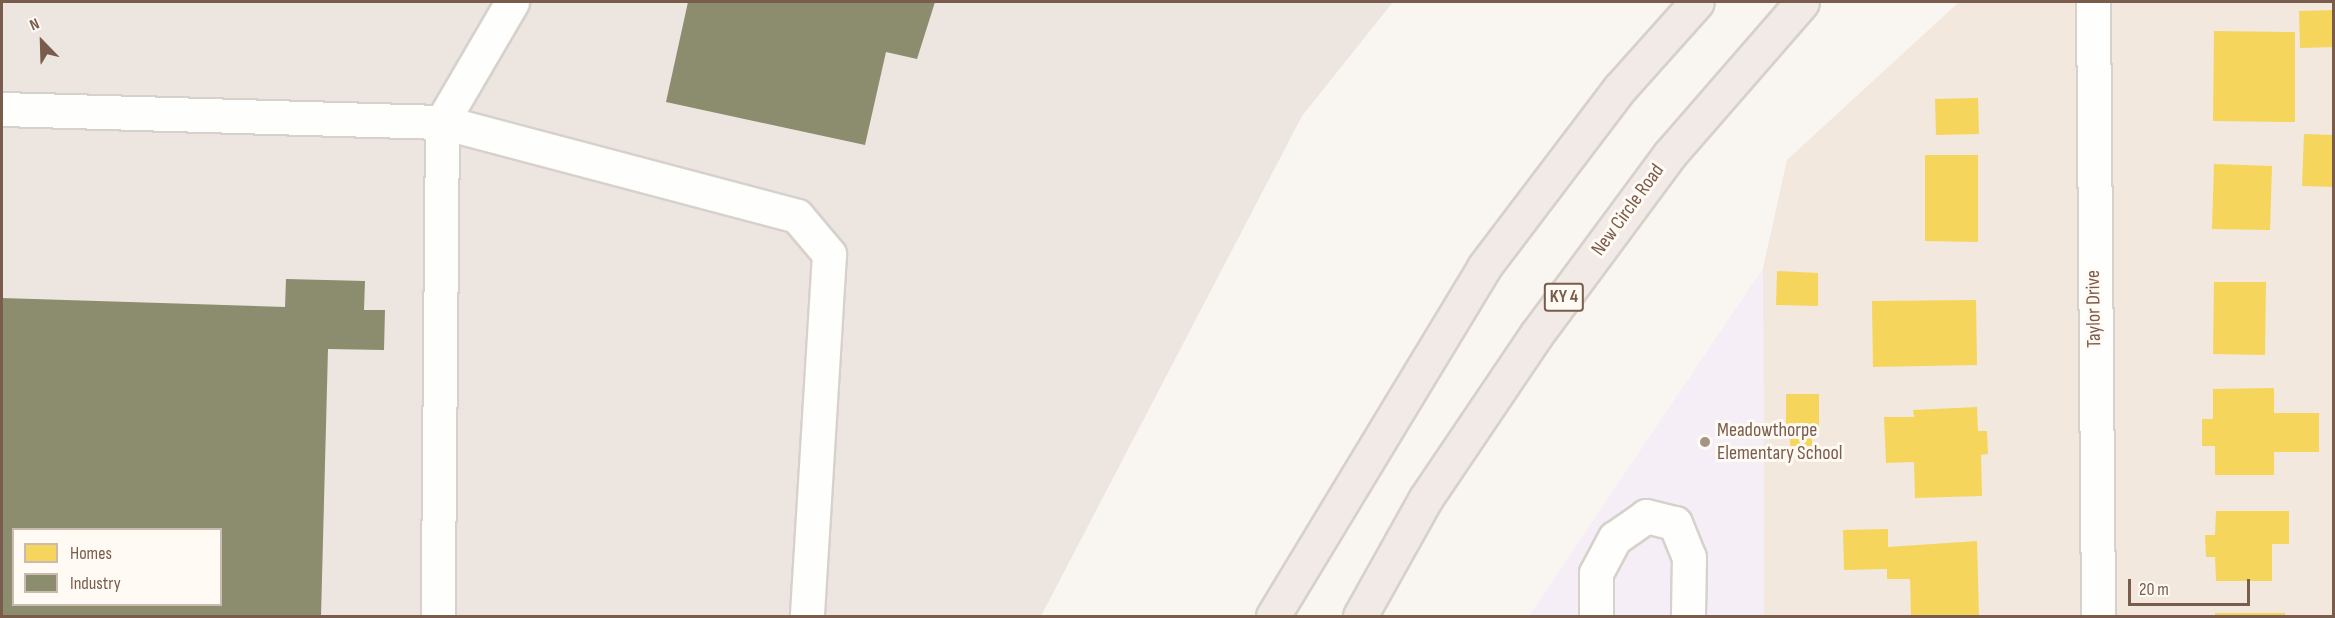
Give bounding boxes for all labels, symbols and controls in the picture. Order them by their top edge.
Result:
north arrow [12,12,72,72]
text: N [27,15,42,35]
street label: New Circle Road [1587,159,1669,261]
street label: Taylor Drive [2081,270,2107,348]
road number: KY 4 [1543,282,1585,312]
place label: Meadowthorpe Elementary School [1717,418,1843,465]
marker: Meadowthorpe Elementary School [1698,435,1712,449]
legend [12,528,222,606]
text: Homes [70,543,112,564]
scale bar [2131,567,2252,605]
text: Industry [70,573,121,594]
text: 20 m [2139,579,2169,600]

